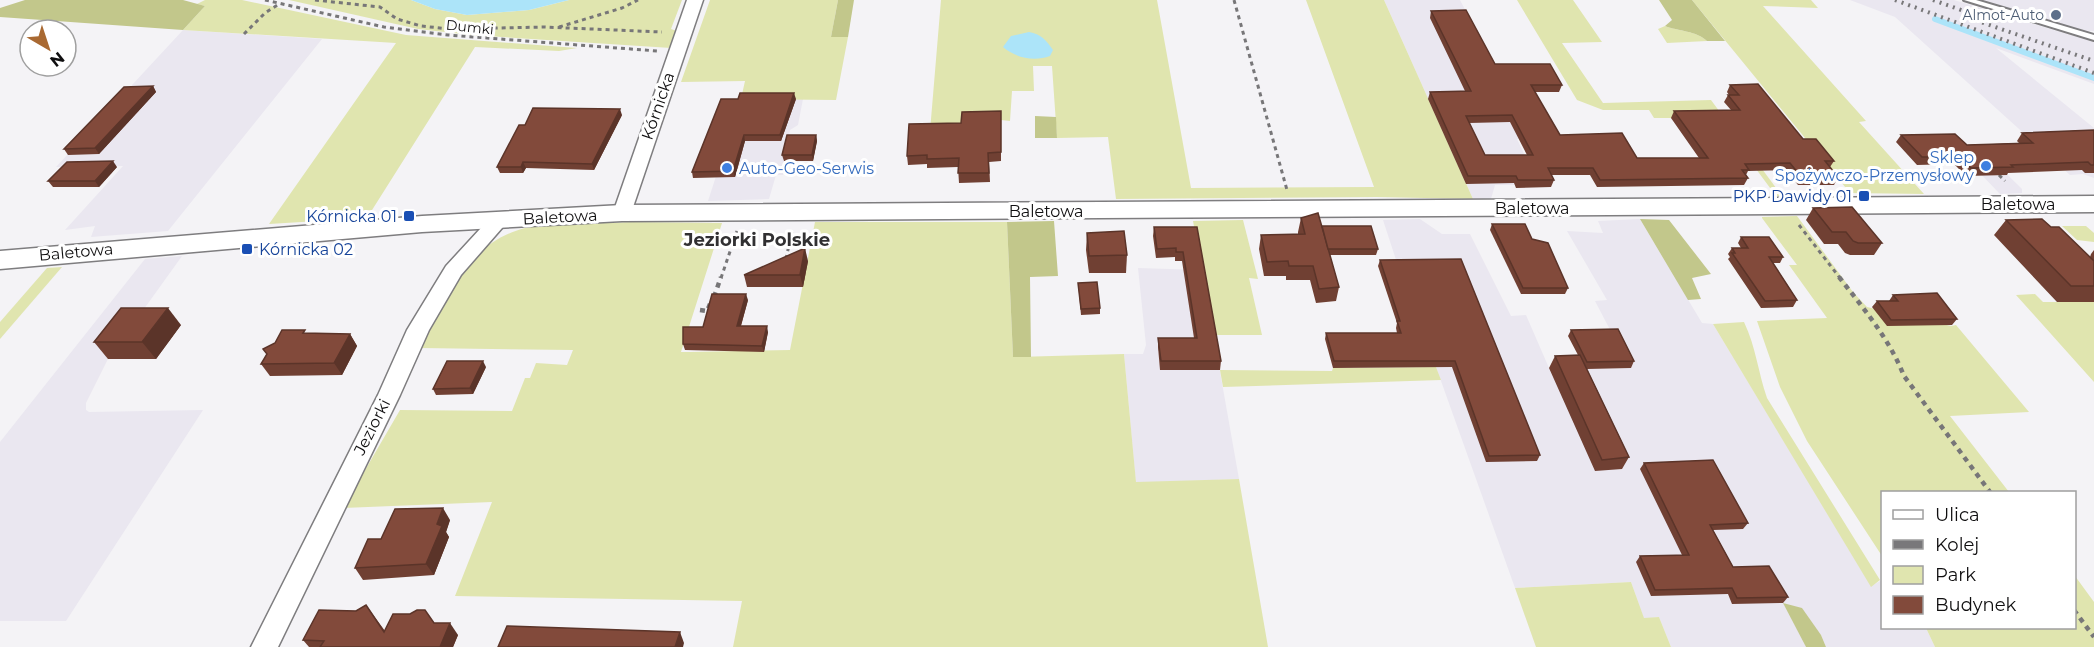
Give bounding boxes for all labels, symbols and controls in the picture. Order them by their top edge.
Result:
place label: Almot-Auto [1962,6,2044,24]
marker: Almot-Auto [2049,8,2063,22]
street label: Dumki [445,16,495,38]
north arrow [18,18,78,78]
text: N [46,48,68,71]
street label: Kórnicka [638,70,678,142]
place label: Sklep Spożywczo-Przemysłowy [1775,148,1974,185]
place label: Auto-Geo-Serwis [739,159,874,178]
marker: Sklep Spożywczo-Przemysłowy [1979,159,1993,173]
marker: Auto-Geo-Serwis [720,161,734,175]
place label: PKP Dawidy 01 [1733,187,1852,206]
marker: PKP Dawidy 01 [1857,189,1871,203]
street label: Baletowa [1981,195,2055,214]
street label: Baletowa [1495,199,1569,218]
street label: Baletowa [1009,202,1083,221]
street label: Baletowa [522,206,598,228]
place label: Kórnicka 01 [306,207,397,226]
marker: Kórnicka 01 [402,209,416,223]
district label: Jeziorki Polskie [683,229,830,251]
street label: Baletowa [38,239,114,265]
place label: Kórnicka 02 [259,240,353,259]
marker: Kórnicka 02 [240,242,254,256]
street label: Jeziorki [349,396,394,459]
legend [1881,491,2076,629]
text: Ulica [1935,504,1980,526]
text: Kolej [1935,534,1979,556]
text: Park [1935,564,1976,586]
text: Budynek [1935,594,2017,616]

